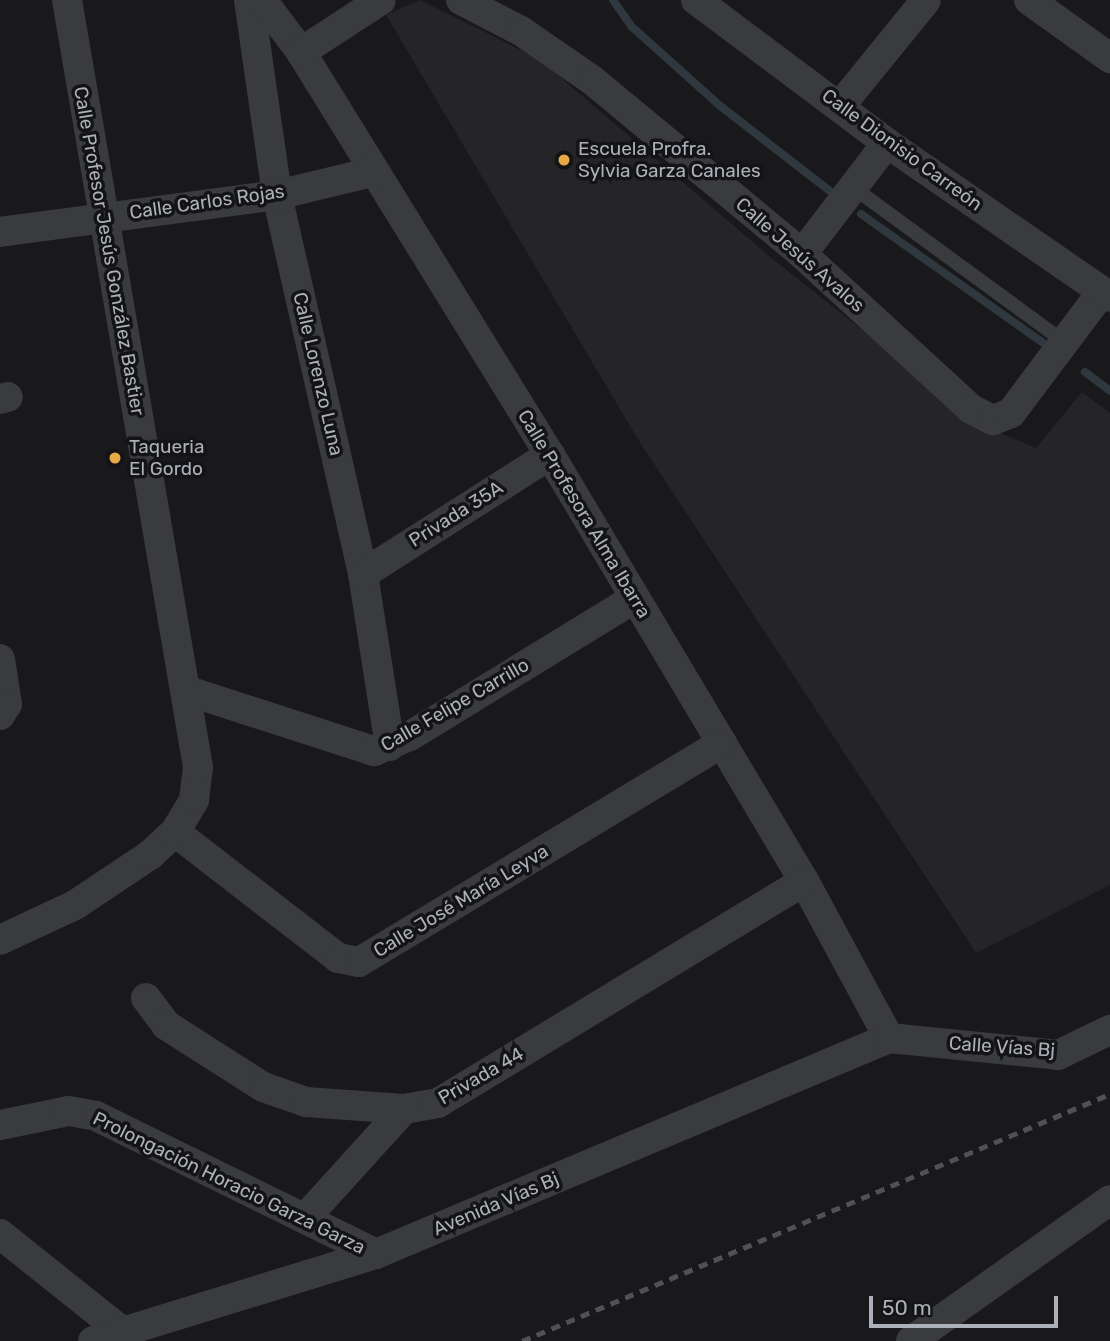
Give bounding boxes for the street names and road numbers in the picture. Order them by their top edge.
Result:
street label: Calle Dionisio Carreón [817,84,987,216]
street label: Calle Profesor Jesús González Bastier [69,85,149,417]
street label: Calle Carlos Rojas [128,180,286,224]
street label: Calle Jesús Avalos [731,193,869,317]
street label: Calle Lorenzo Luna [288,290,348,458]
street label: Calle Profesora Alma Ibarra [513,406,655,622]
street label: Privada 35A [405,476,507,552]
street label: Calle Felipe Carrillo [377,653,533,757]
street label: Calle José María Leyva [369,840,553,962]
street label: Calle Vías Bj [948,1032,1056,1062]
street label: Privada 44 [434,1042,528,1110]
street label: Prolongación Horacio Garza Garza [89,1107,369,1259]
street label: Avenida Vías Bj [429,1167,563,1241]

